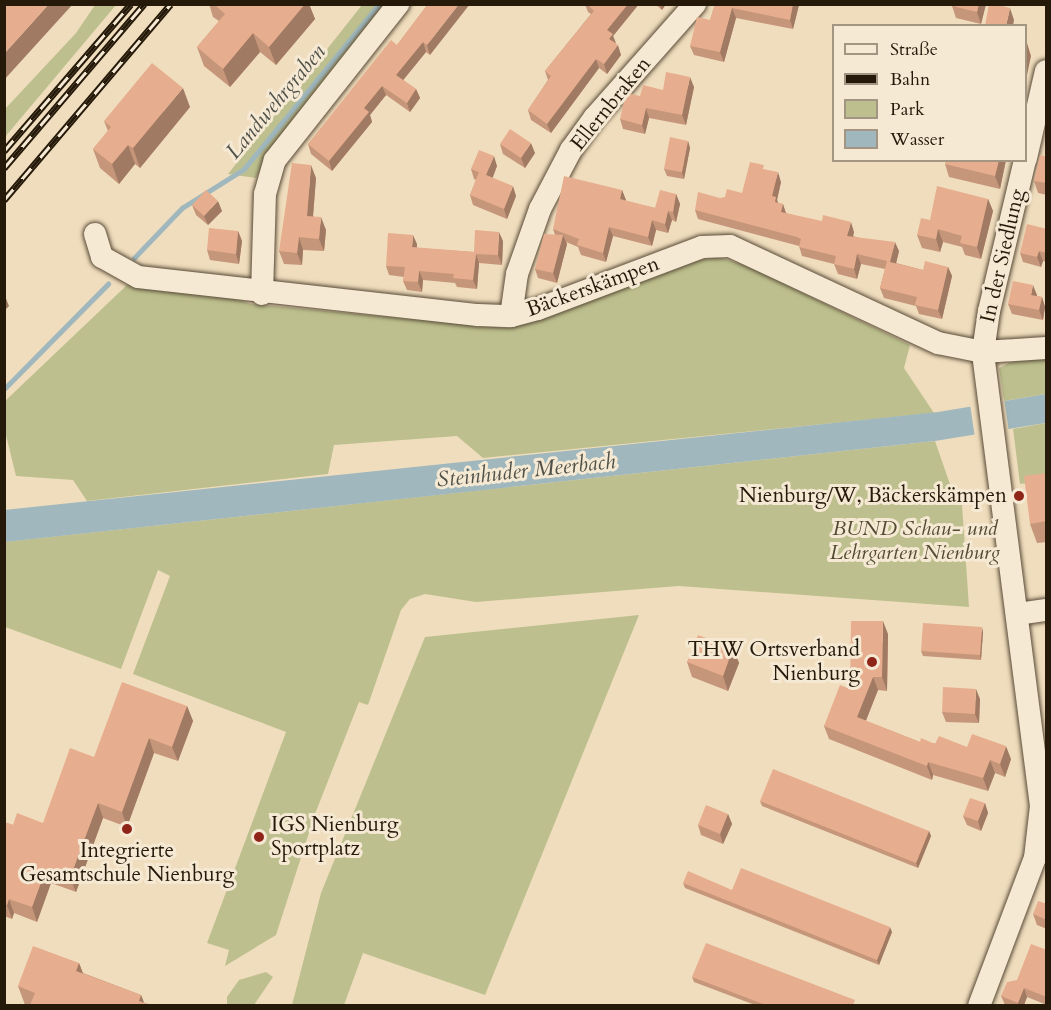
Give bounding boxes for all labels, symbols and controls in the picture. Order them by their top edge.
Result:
legend [832,24,1027,162]
text: Straße [890,37,938,62]
water label: Landwehrgraben [221,39,331,165]
street label: Ellernbraken [565,52,657,156]
text: Bahn [890,67,930,92]
text: Park [890,97,925,122]
text: Wasser [890,127,944,152]
street label: In der Siedlung [975,187,1031,325]
street label: Bäckerskämpen [523,251,663,323]
water label: Steinhuder Meerbach [435,448,617,494]
place label: Nienburg/W, Bäckerskämpen [739,483,1007,509]
marker: Nienburg/W, Bäckerskämpen [1012,489,1026,503]
park label: BUND Schau- und Lehrgarten Nienburg [830,516,1000,566]
place label: THW Ortsverband Nienburg [687,637,860,687]
marker: THW Ortsverband Nienburg [865,655,879,669]
place label: IGS Nienburg Sportplatz [271,812,398,862]
marker: Integrierte Gesamtschule Nienburg [120,822,134,836]
marker: IGS Nienburg Sportplatz [252,830,266,844]
place label: Integrierte Gesamtschule Nienburg [20,838,234,888]

